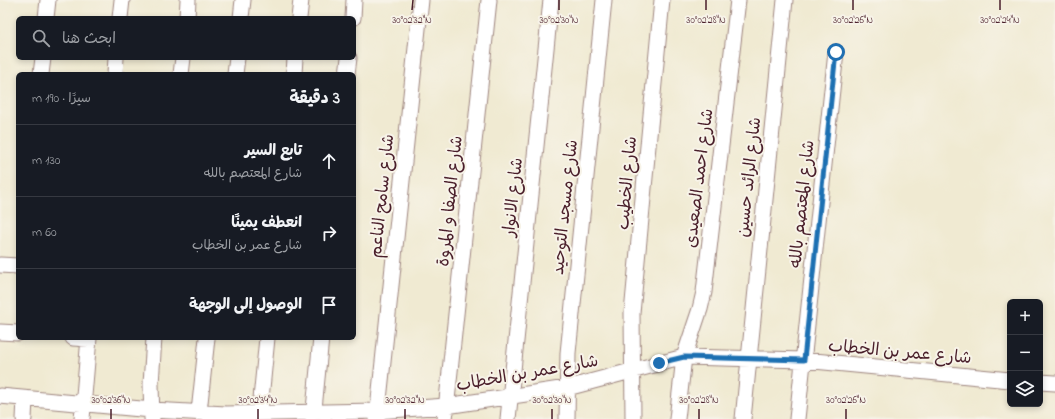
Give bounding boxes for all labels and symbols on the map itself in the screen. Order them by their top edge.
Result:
text: 30°02'32"N [392,13,432,28]
text: 30°02'30"N [539,13,579,28]
text: 30°02'28"N [686,13,726,28]
text: 30°02'26"N [833,13,873,28]
text: 30°02'24"N [980,13,1020,28]
route start [827,43,845,61]
street label: شارع احمد الصعيدى [679,107,720,249]
street label: شارع الرائد حسين [731,116,768,239]
street label: شارع سامح الناعم [364,133,401,259]
street label: شارع الصفا و المروة [431,134,470,268]
street label: شارع الخطيب [611,135,644,231]
street label: شارع مسجد التوحيد [546,138,585,276]
street label: شارع المعتصم بالله [783,139,822,269]
street label: شارع الانوار [497,156,530,240]
street label: شارع عمر بن الخطاب [827,334,973,371]
street label: شارع عمر بن الخطاب [454,349,600,398]
route end [650,354,668,372]
text: 30°02'36"N [91,393,131,408]
text: 30°02'34"N [239,393,278,408]
text: 30°02'32"N [385,393,425,408]
text: 30°02'30"N [532,393,572,408]
text: 30°02'28"N [679,393,719,408]
text: 30°02'26"N [826,393,866,408]

